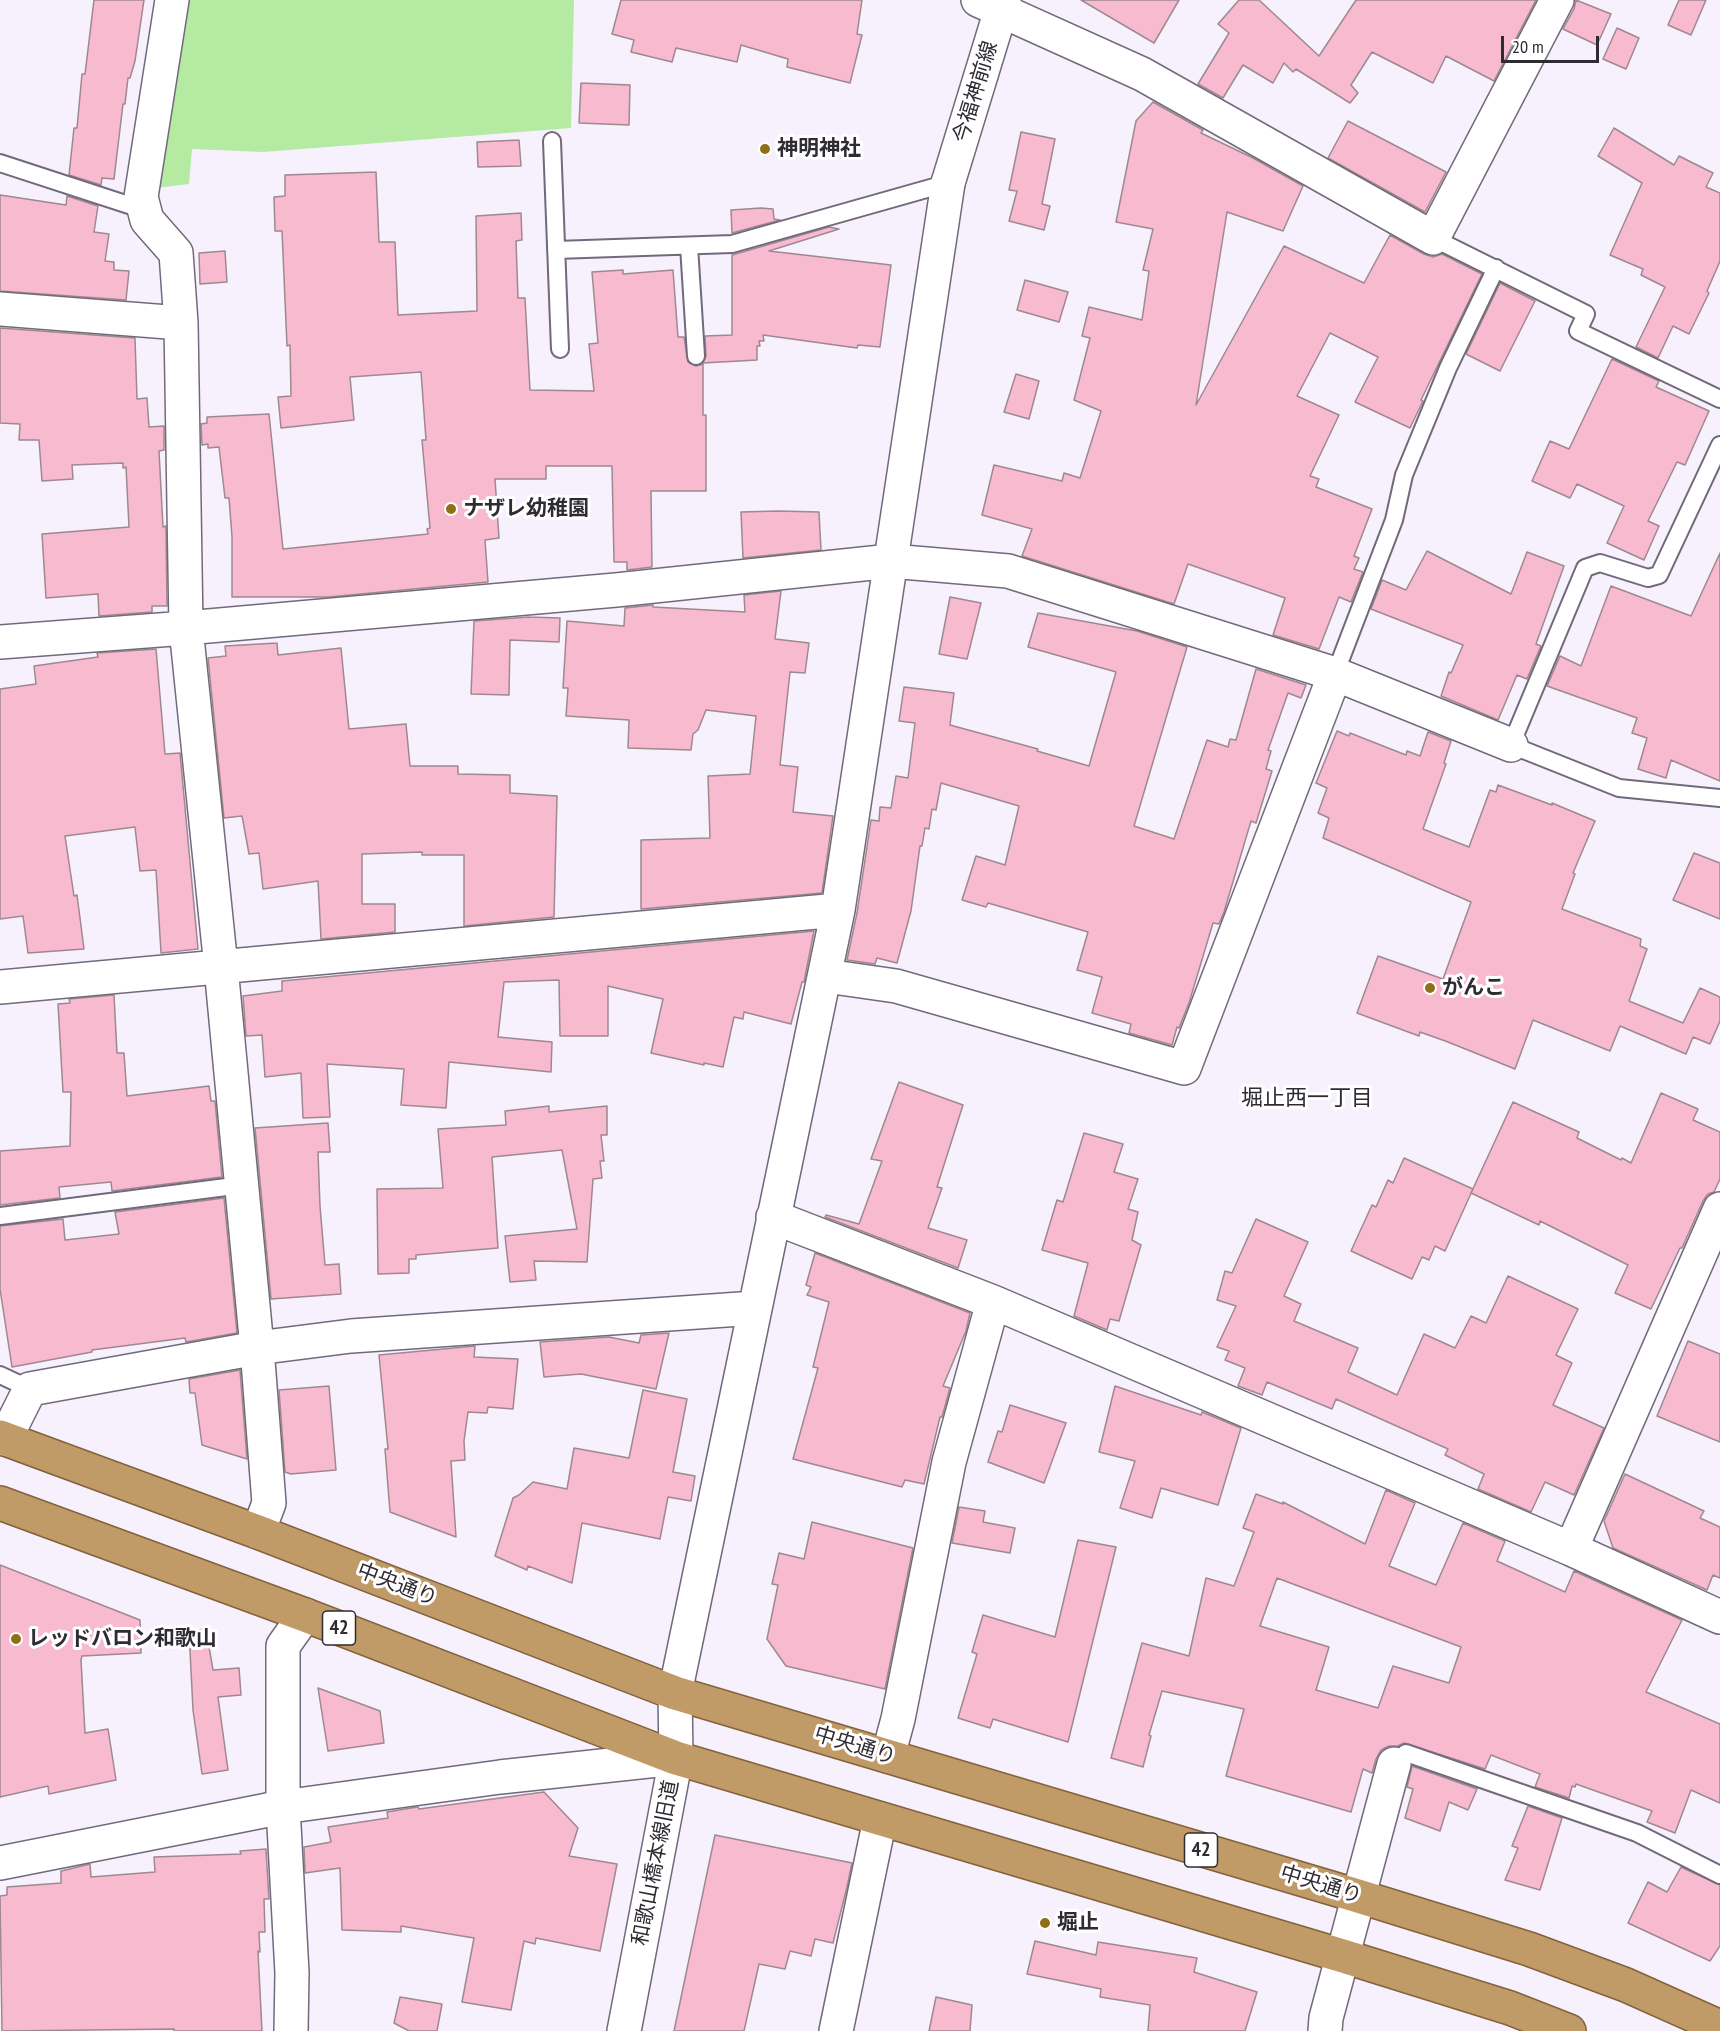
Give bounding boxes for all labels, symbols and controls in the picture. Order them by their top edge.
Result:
scale bar [1504,24,1602,62]
text: 20 m [1512,35,1544,58]
street label: 今福神前線 [949,38,1003,146]
place label: 神明神社 [777,136,861,162]
marker: 神明神社 [758,142,772,156]
place label: ナザレ幼稚園 [463,496,589,522]
marker: ナザレ幼稚園 [444,502,458,516]
place label: がんこ [1442,975,1505,1001]
marker: がんこ [1423,981,1437,995]
district label: 堀止西一丁目 [1241,1086,1373,1112]
street label: 中央通り [353,1558,441,1612]
road number: 42 [322,1611,356,1645]
place label: レッドバロン和歌山 [28,1626,217,1652]
marker: レッドバロン和歌山 [9,1632,23,1646]
street label: 中央通り [811,1722,899,1770]
street label: 和歌山橋本線旧道 [628,1778,684,1948]
road number: 42 [1184,1833,1218,1867]
street label: 中央通り [1277,1861,1365,1909]
place label: 堀止 [1057,1910,1099,1936]
marker: 堀止 [1038,1916,1052,1930]

